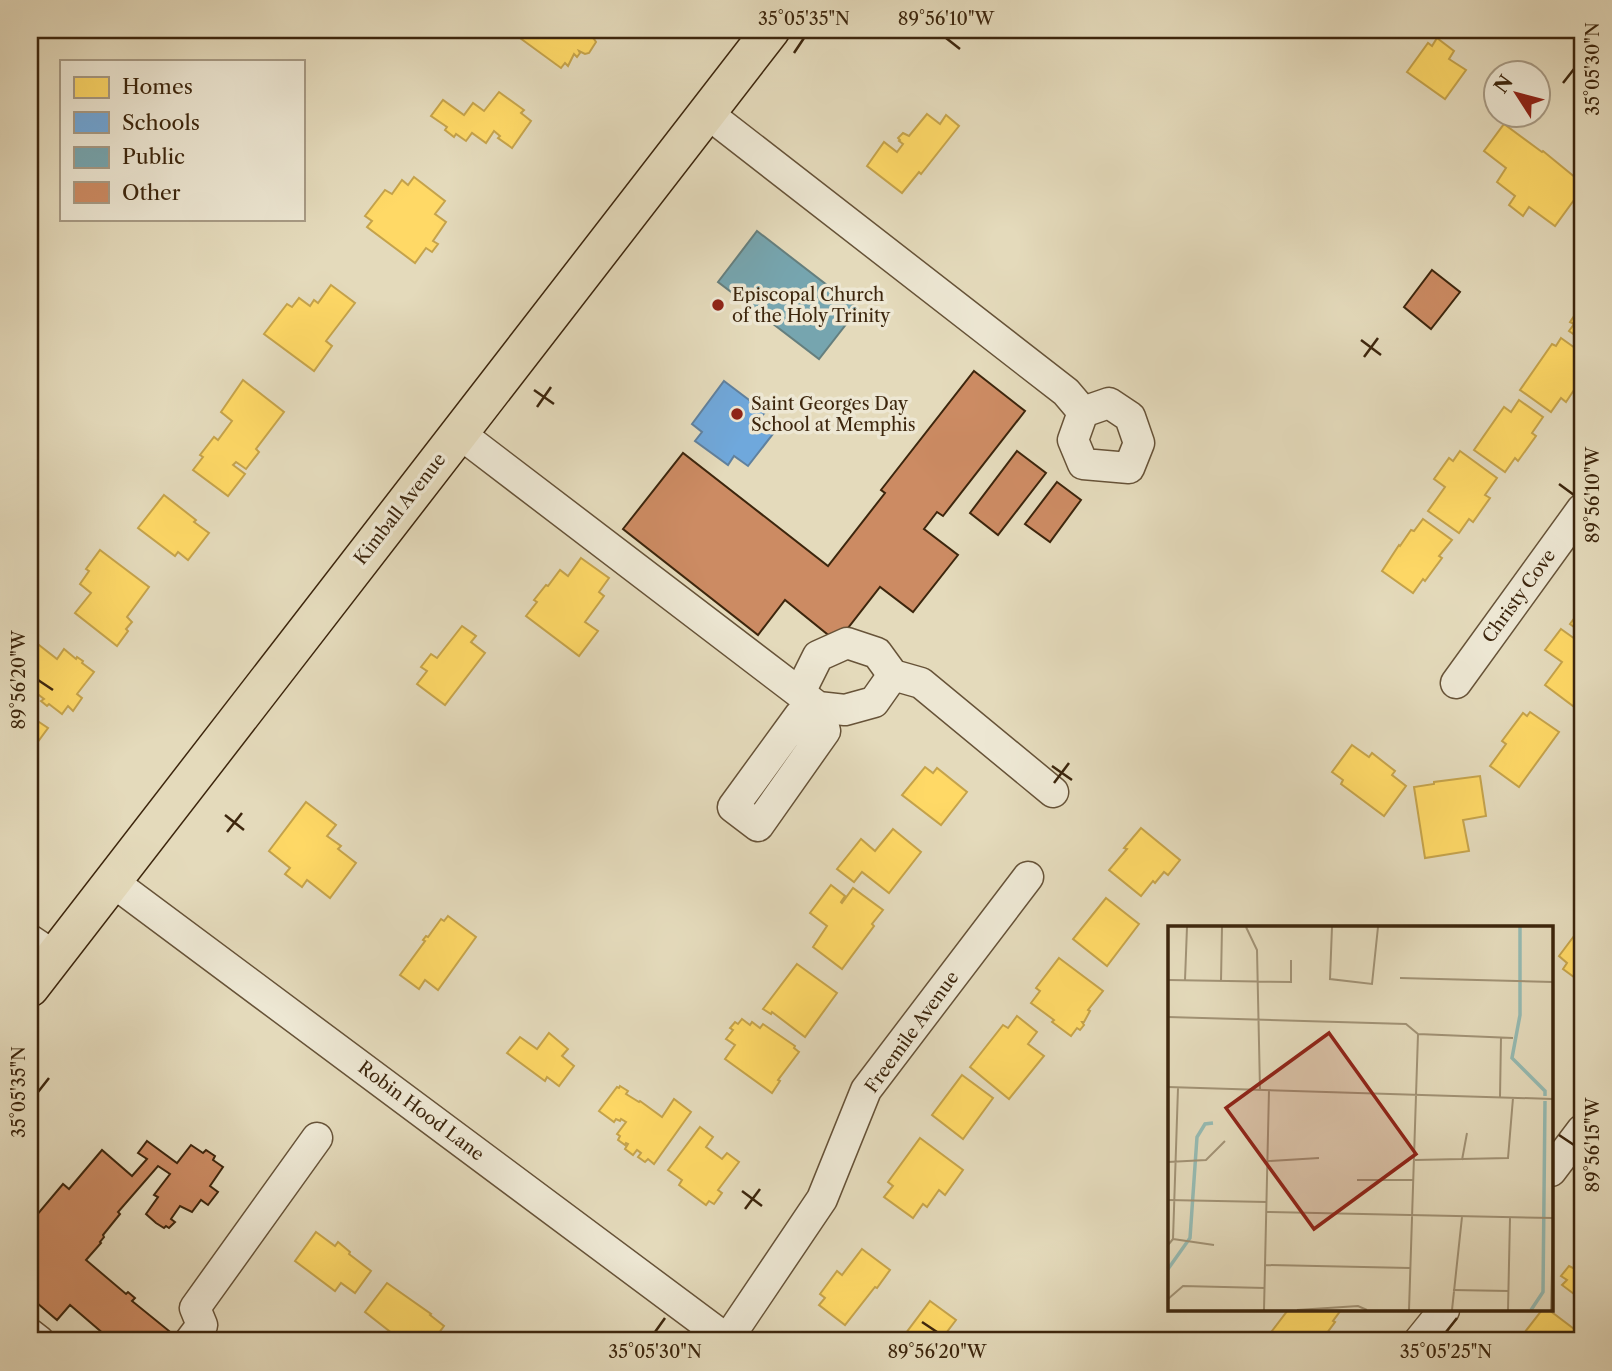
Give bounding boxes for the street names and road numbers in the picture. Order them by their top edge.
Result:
street label: Kimball Avenue [350,449,450,569]
street label: Christy Cove [1478,545,1560,647]
street label: Freemile Avenue [861,967,963,1097]
street label: Robin Hood Lane [354,1057,488,1165]

